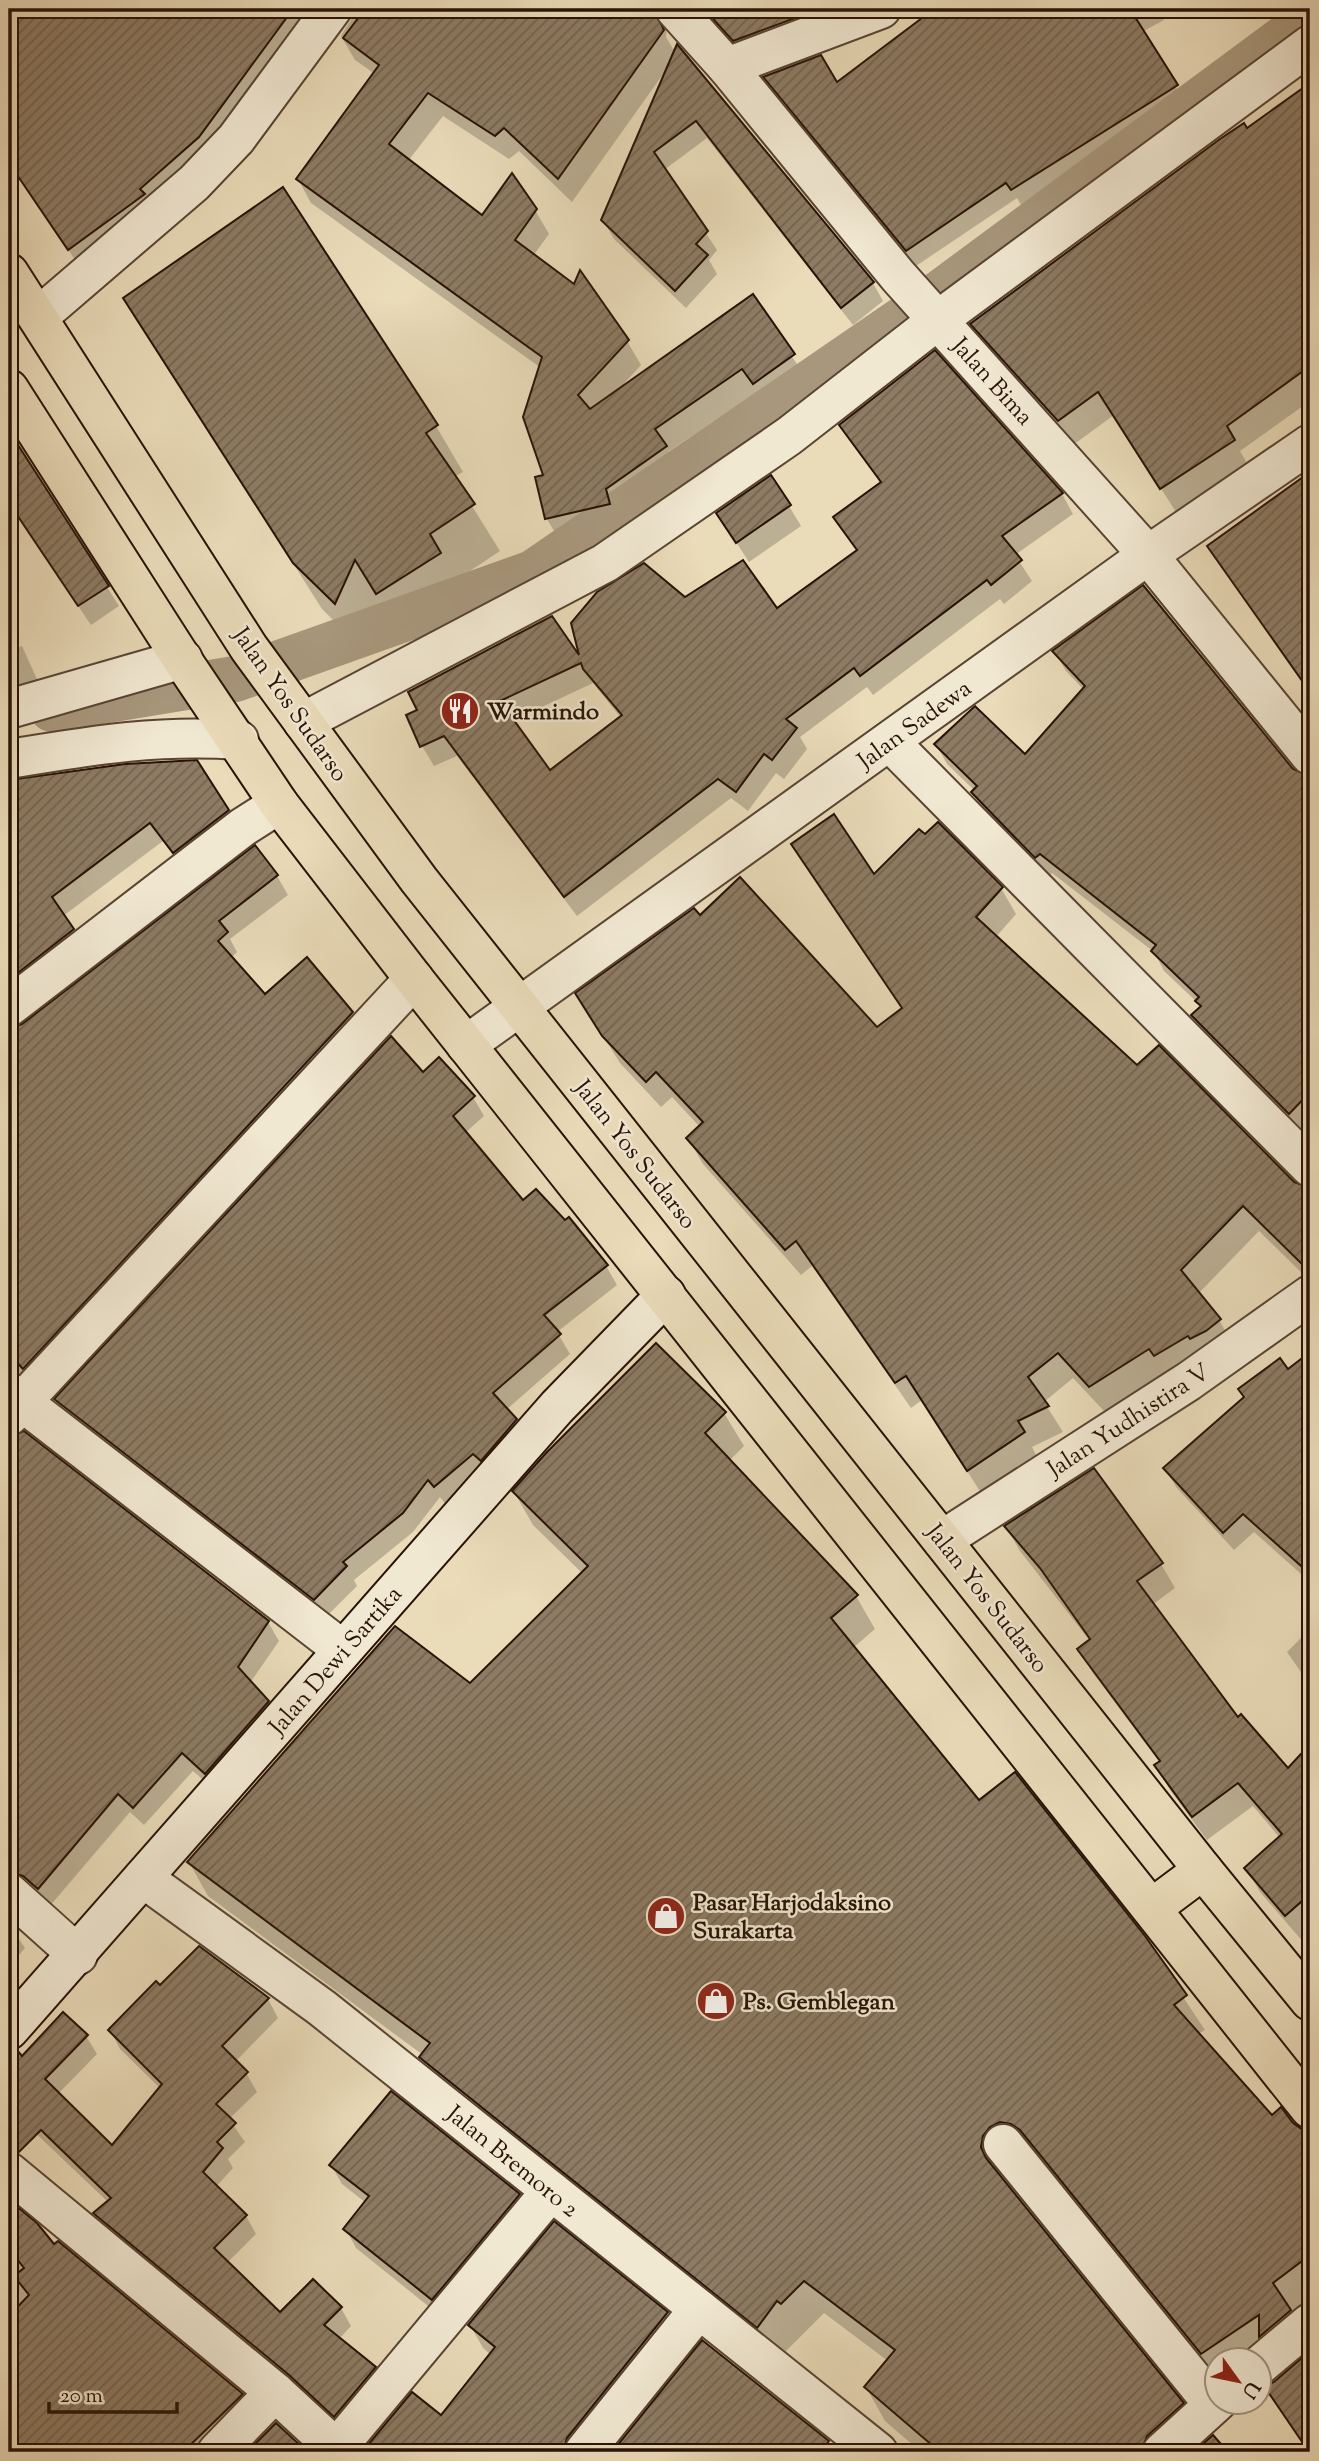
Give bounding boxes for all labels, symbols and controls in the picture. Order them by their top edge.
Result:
street label: Jalan Bima [941,329,1040,434]
street label: Jalan Yos Sudarso [222,619,355,789]
street label: Jalan Sadewa [850,673,979,780]
restaurant icon: Warmindo [439,690,481,732]
place label: Warmindo [487,696,599,730]
street label: Jalan Yos Sudarso [564,1072,704,1237]
street label: Jalan Yudhistira V [1039,1356,1217,1488]
street label: Jalan Yos Sudarso [916,1516,1056,1681]
street label: Jalan Dewi Sartika [261,1579,411,1745]
place label: Pasar Harjodaksino Surakarta [693,1887,891,1949]
shop icon: Pasar Harjodaksino Surakarta [645,1895,687,1937]
shop icon: Ps. Gemblegan [695,1980,737,2022]
place label: Ps. Gemblegan [743,1986,896,2020]
street label: Jalan Bremoro 2 [437,2097,585,2227]
north arrow [1204,2346,1274,2416]
scale bar [49,2370,177,2414]
text: U [1234,2375,1266,2403]
text: 20 m [60,2382,103,2412]

